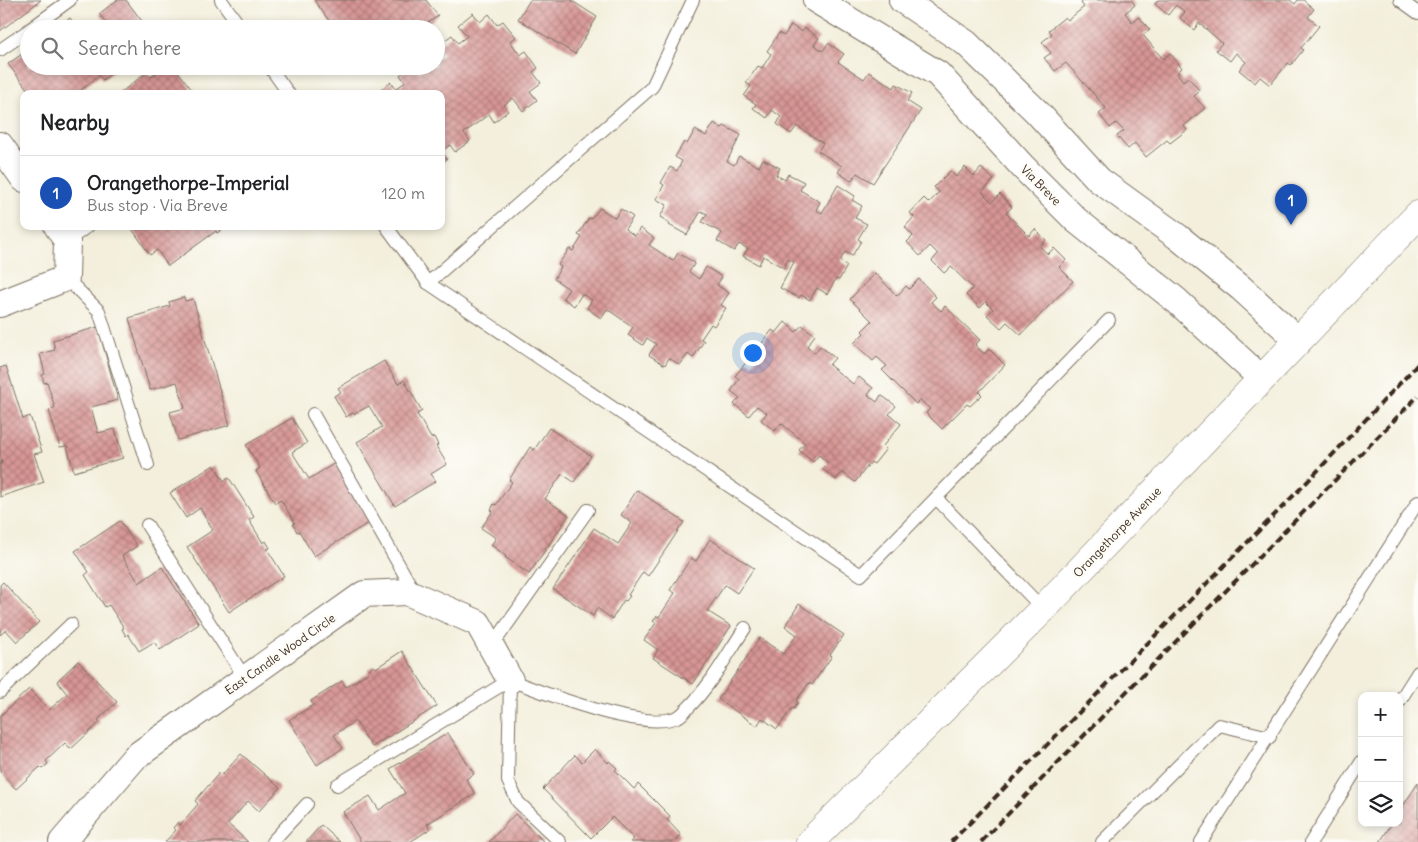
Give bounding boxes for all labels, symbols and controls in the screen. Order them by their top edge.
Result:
search box [20,20,445,75]
icon: search [38,34,66,62]
text: Search here [78,36,181,60]
text: Nearby [40,109,110,136]
street label: Via Breve [1018,162,1064,208]
text: Orangethorpe-Imperial [87,171,289,195]
text: 1 [53,183,59,203]
text: 120 m [382,183,425,203]
pin: 1 [1275,184,1307,225]
text: Bus stop · Via Breve [87,195,228,215]
your location [740,340,766,366]
street label: Orangethorpe Avenue [1070,484,1164,580]
street label: East Candle Wood Circle [222,610,338,698]
map controls [1358,692,1403,827]
button: + [1358,692,1403,737]
button: − [1358,737,1403,782]
button: layers [1358,782,1403,827]

